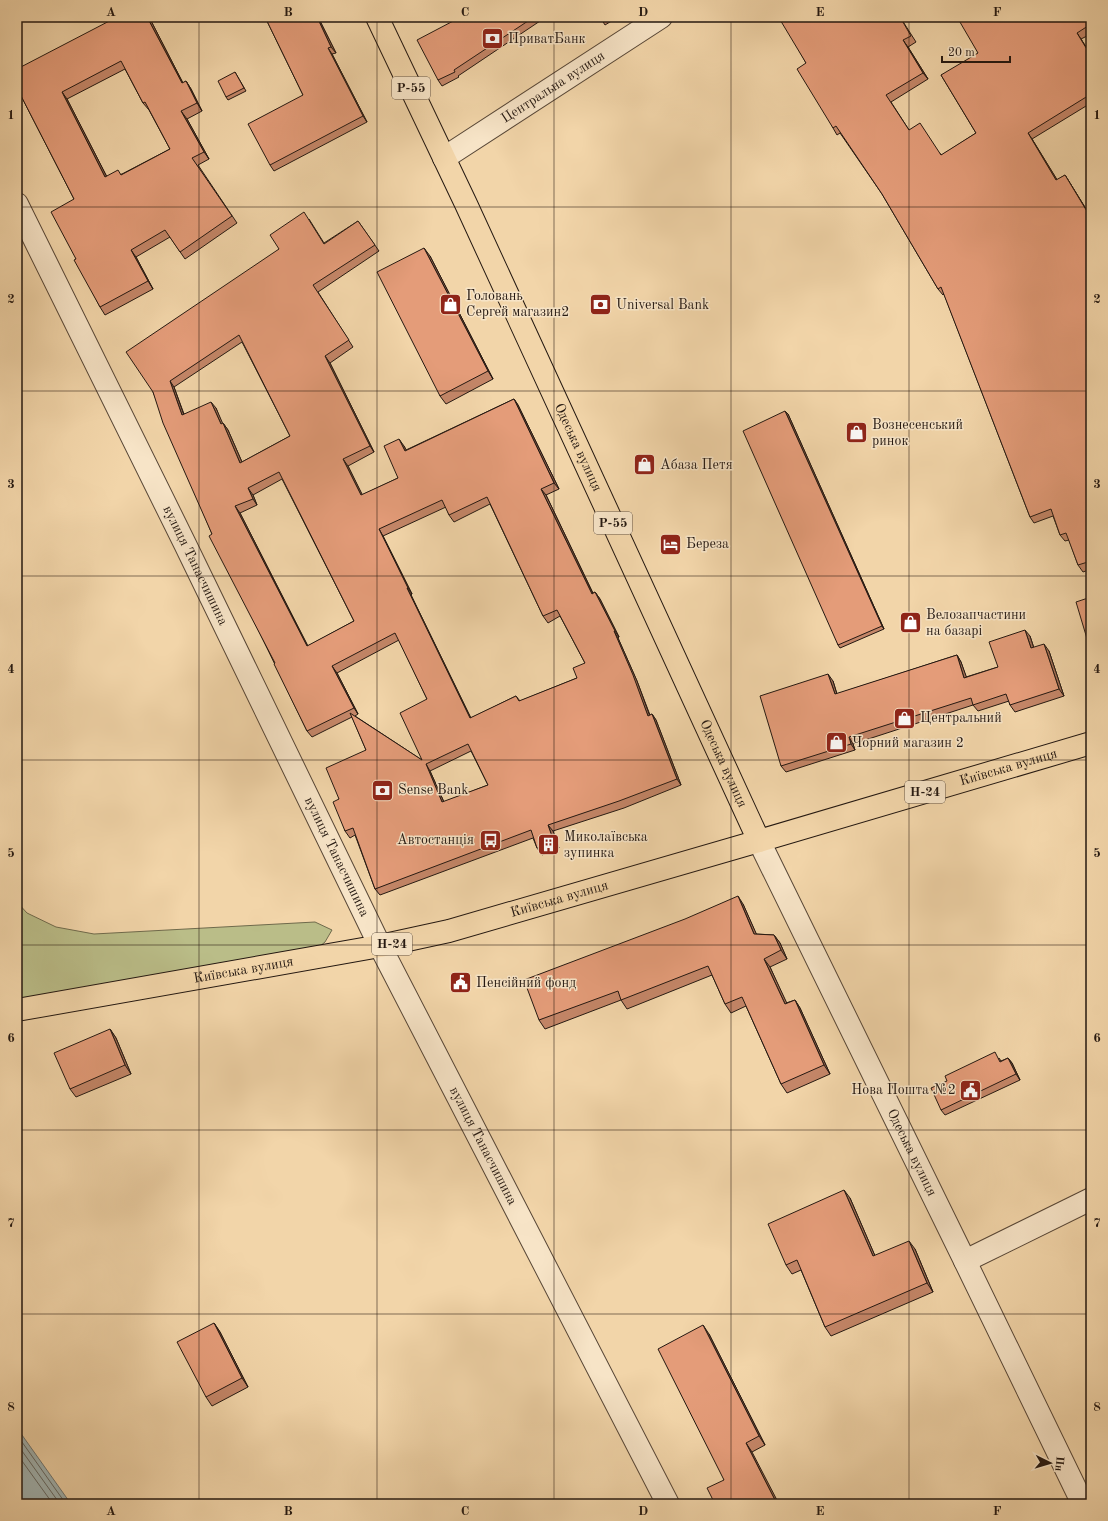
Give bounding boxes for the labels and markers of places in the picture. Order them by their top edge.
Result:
bank icon: ПриватБанк [479,26,505,52]
place label: ПриватБанк [508,32,586,46]
place label: Головань Сергей магазин2 [466,289,569,319]
shop icon: Головань Сергей магазин2 [438,291,464,317]
bank icon: Universal Bank [587,292,613,318]
place label: Universal Bank [616,298,709,312]
place label: Вознесенський ринок [872,418,963,448]
shop icon: Вознесенський ринок [844,420,870,446]
shop icon: Абаза Петя [631,452,657,478]
place label: Абаза Петя [660,458,733,472]
hotel icon: Береза [658,531,684,557]
place label: Береза [686,537,729,551]
place label: Велозапчастини на базарі [926,608,1026,638]
shop icon: Велозапчастини на базарі [897,610,923,636]
shop icon: Центральний [892,705,918,731]
place label: Центральний [920,711,1002,725]
shop icon: Чорний магазин 2 [824,730,850,756]
place label: Чорний магазин 2 [852,736,964,750]
bank icon: Sense Bank [369,777,395,803]
place label: Sense Bank [398,783,469,797]
bus stop icon: Автостанція [477,827,503,853]
place label: Миколаївська зупинка [564,830,648,860]
building icon: Миколаївська зупинка [535,832,561,858]
place label: Автостанція [397,833,474,847]
public building icon: Пенсійний фонд [447,970,473,996]
place label: Пенсійний фонд [476,976,576,991]
public building icon: Нова Пошта №2 [958,1077,984,1103]
place label: Нова Пошта №2 [851,1083,956,1097]

